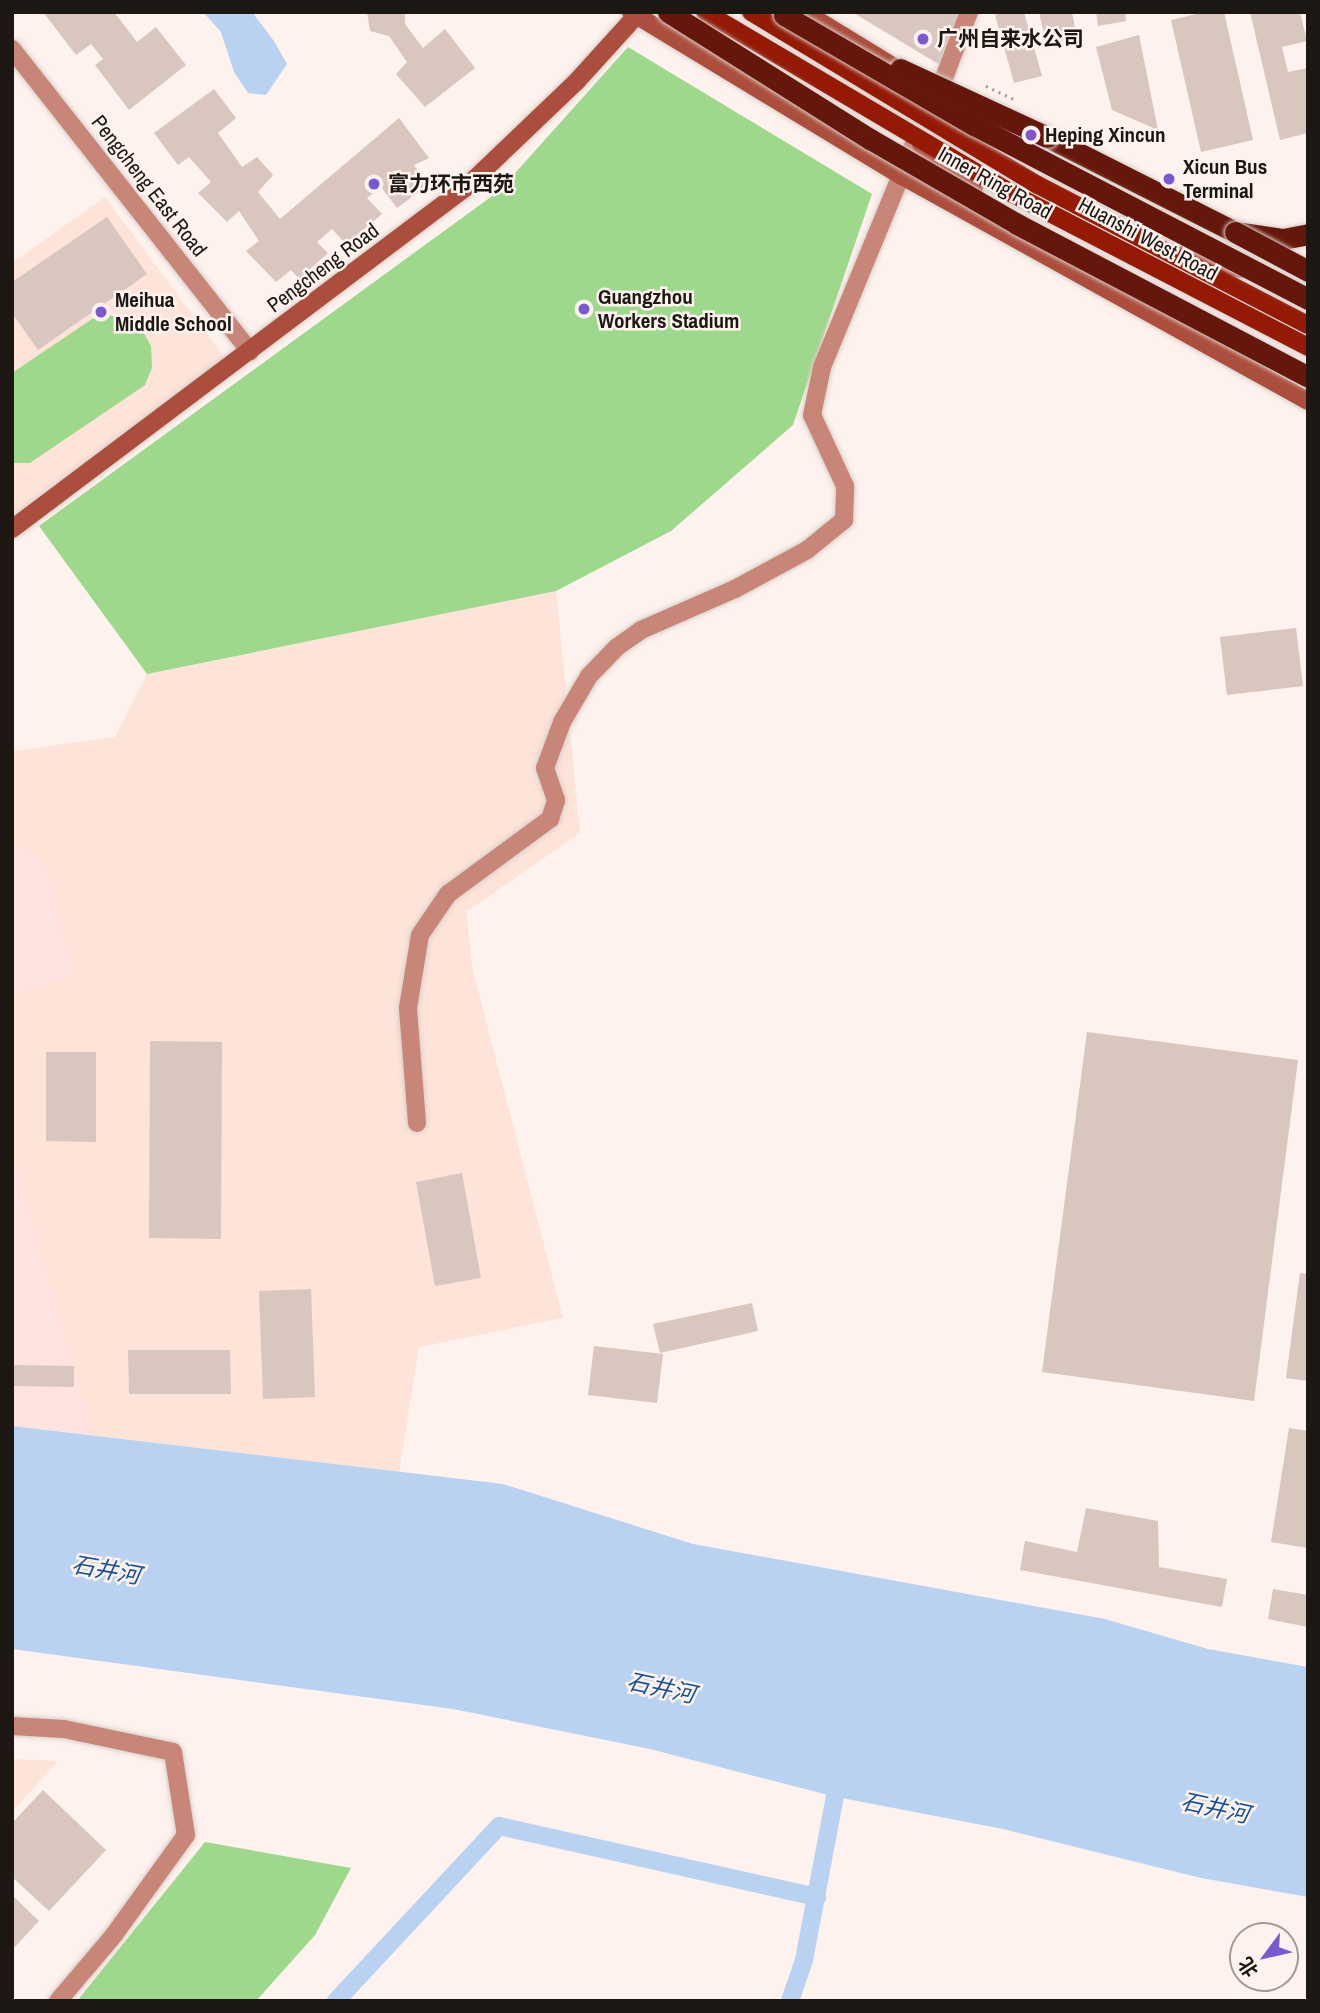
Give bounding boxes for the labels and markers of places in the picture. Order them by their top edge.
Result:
place label: 广州自来水公司 [937,26,1084,52]
marker: 广州自来水公司 [915,31,931,47]
place label: Heping Xincun [1045,122,1166,148]
marker: Heping Xincun [1023,127,1039,143]
place label: Xicun Bus Terminal [1183,154,1267,204]
place label: 富力环市西苑 [388,171,514,197]
marker: Xicun Bus Terminal [1161,171,1177,187]
marker: 富力环市西苑 [366,176,382,192]
place label: Guangzhou Workers Stadium [598,284,739,334]
place label: Meihua Middle School [115,287,232,337]
marker: Guangzhou Workers Stadium [576,301,592,317]
marker: Meihua Middle School [93,304,109,320]

